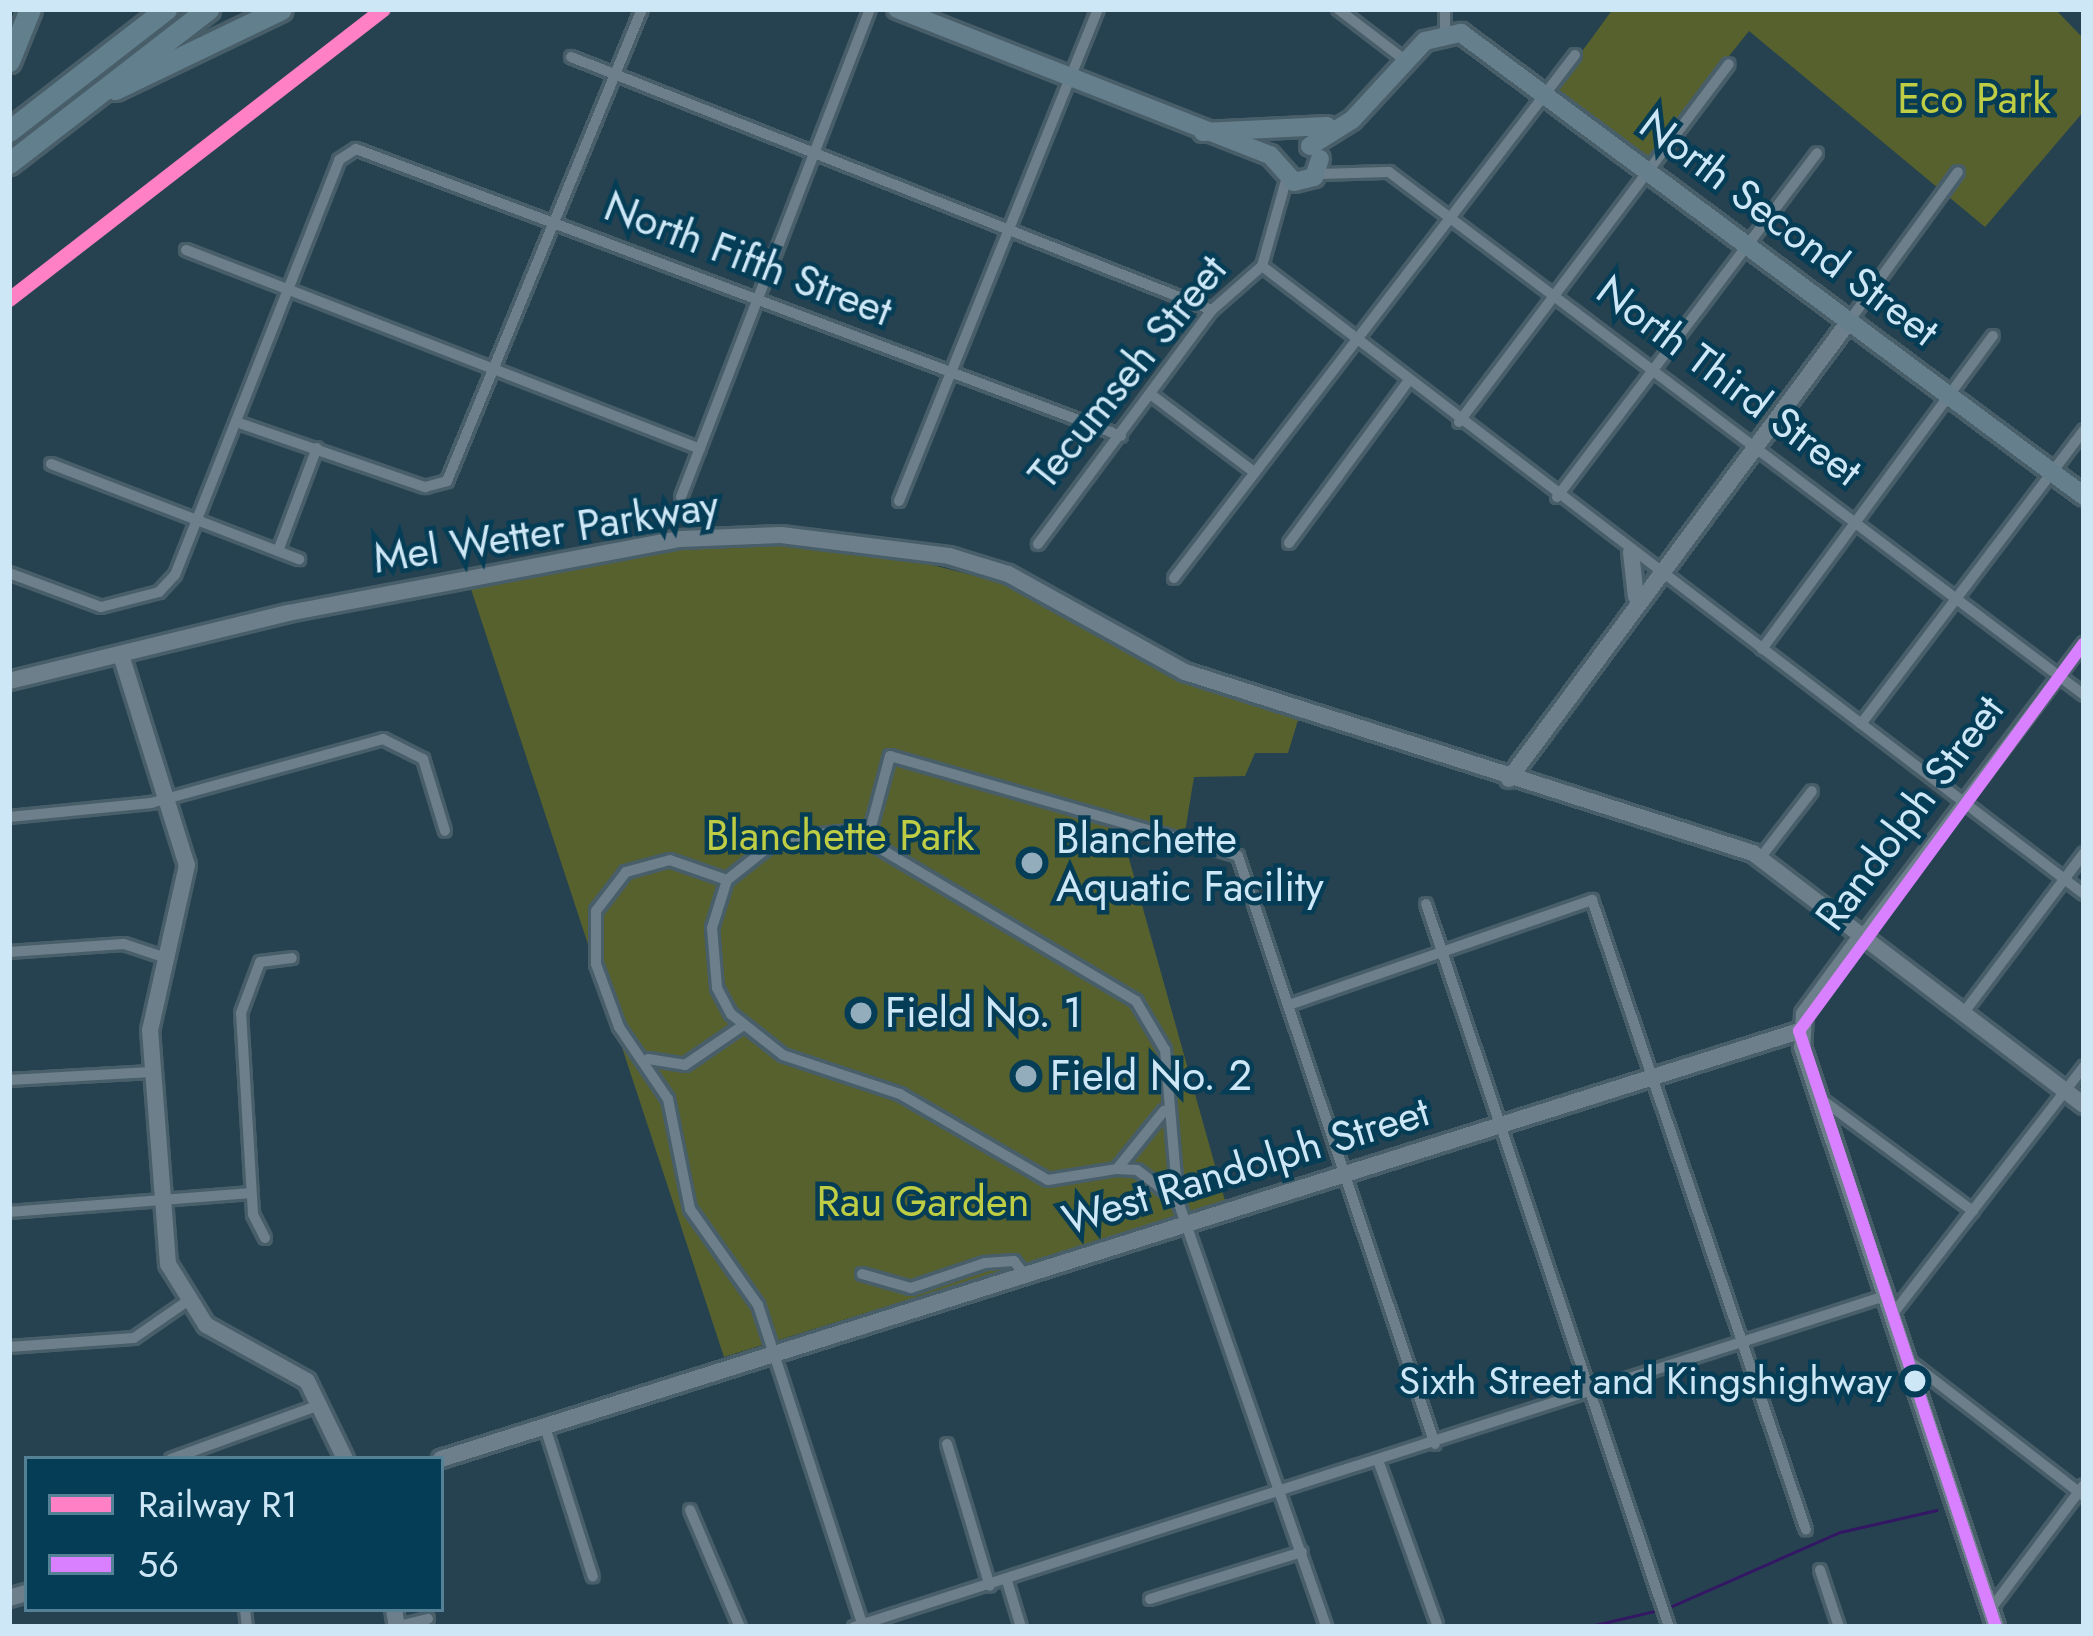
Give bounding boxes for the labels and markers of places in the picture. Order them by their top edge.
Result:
place label: Blanchette Aquatic Facility [1056,814,1324,912]
marker: Blanchette Aquatic Facility [1019,850,1045,876]
place label: Field No. 1 [885,988,1082,1038]
marker: Field No. 1 [848,1000,874,1026]
place label: Field No. 2 [1050,1051,1252,1101]
marker: Field No. 2 [1013,1063,1039,1089]
place label: Sixth Street and Kingshighway [1399,1358,1892,1404]
marker: Sixth Street and Kingshighway [1904,1370,1926,1392]

